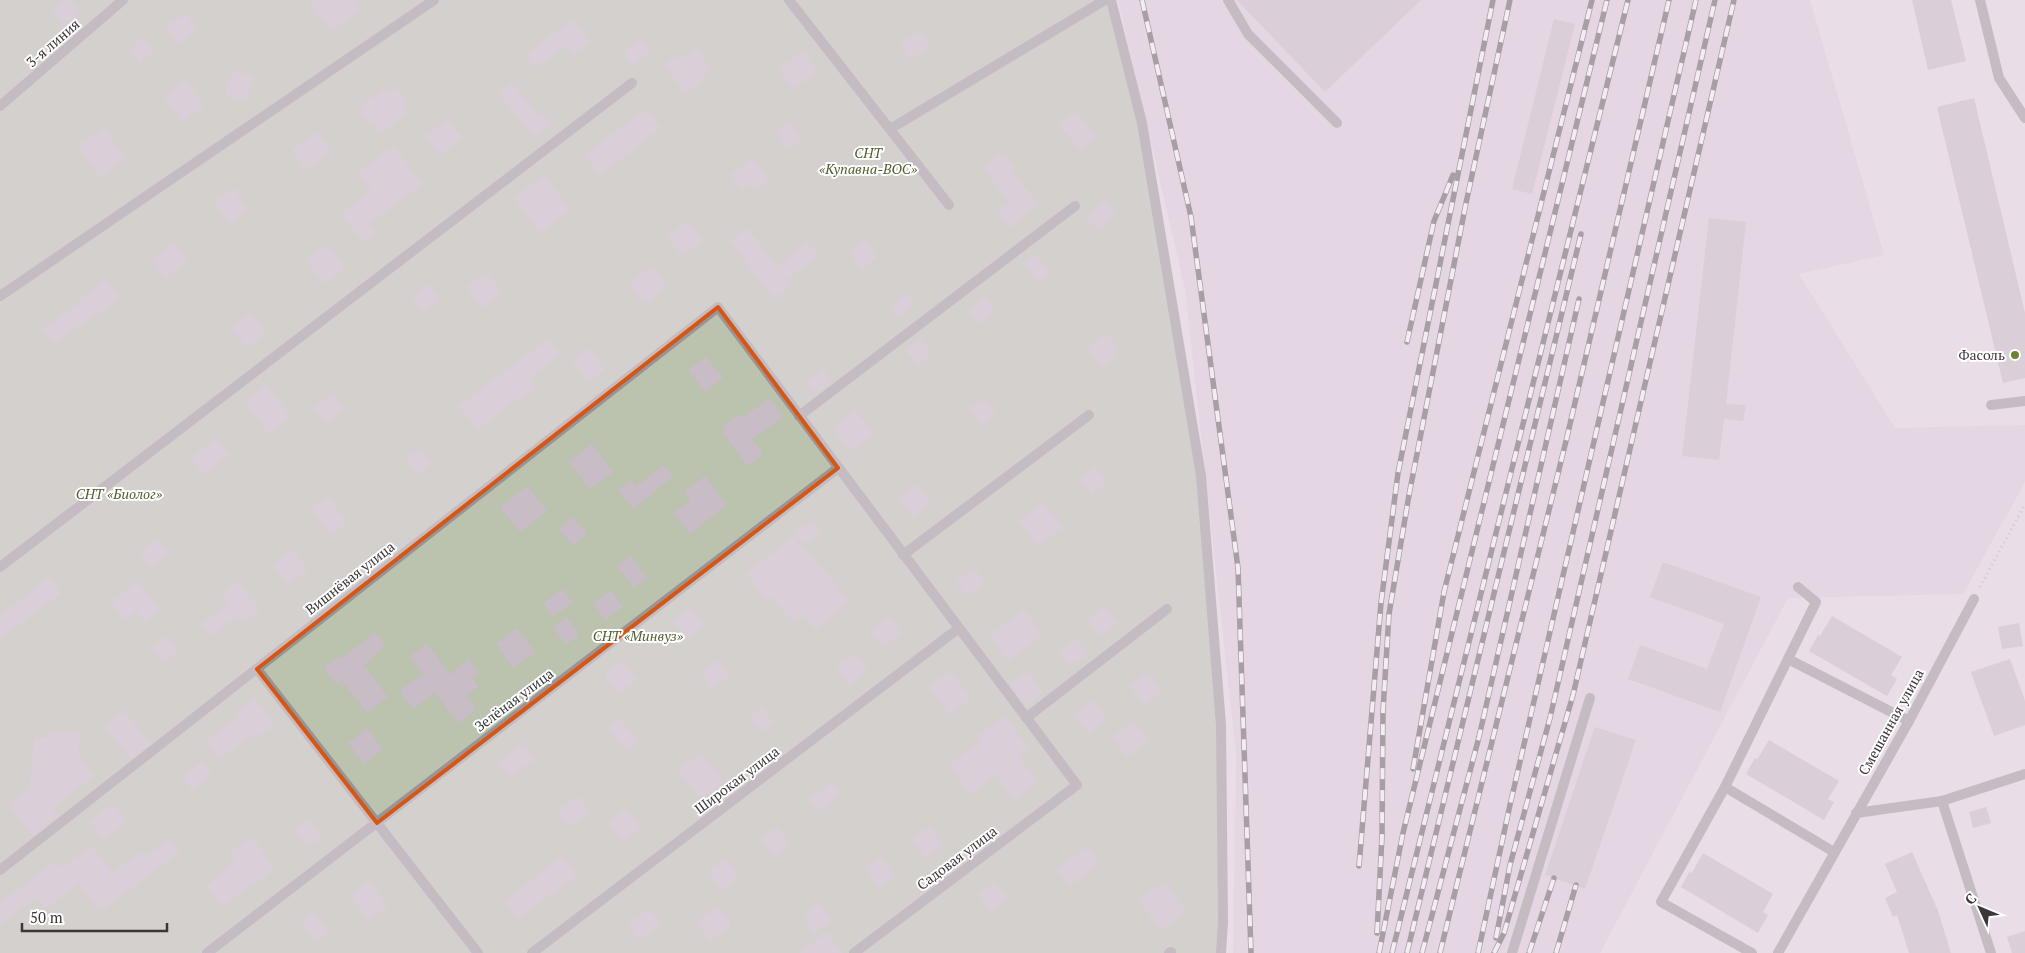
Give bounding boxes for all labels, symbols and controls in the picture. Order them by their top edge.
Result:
street label: 3-я линия [22,14,83,71]
park label: СНТ «Купавна-ВОС» [819,143,918,178]
place label: Фасоль [1959,345,2005,364]
marker: Фасоль [2009,349,2021,361]
park label: СНТ «Биолог» [76,484,163,503]
street label: Вишнёвая улица [301,537,398,618]
park label: СНТ «Минвуз» [593,626,684,645]
street label: Зелёная улица [470,664,557,736]
street label: Смешанная улица [1853,665,1928,778]
street label: Широкая улица [691,742,783,818]
street label: Садовая улица [913,821,1001,894]
north arrow [1955,883,2005,933]
text: С [1960,889,1980,909]
scale bar [22,900,168,932]
text: 50 m [30,907,63,927]

